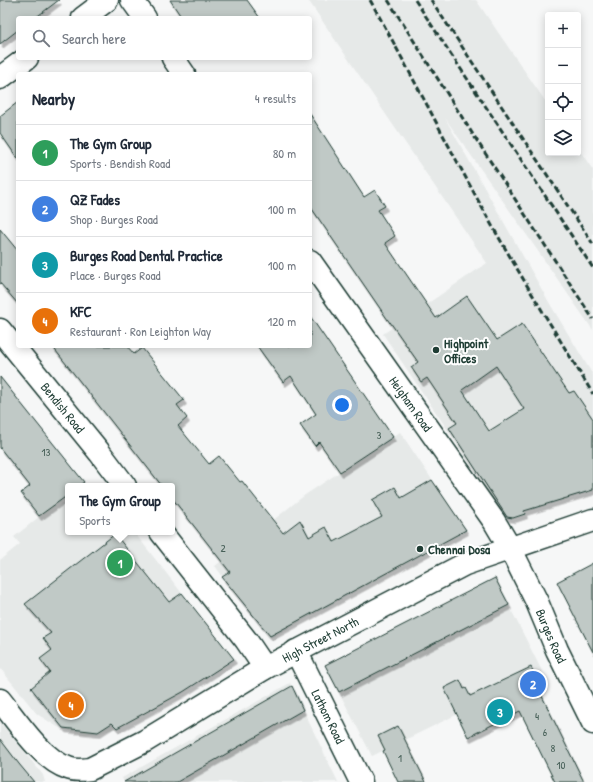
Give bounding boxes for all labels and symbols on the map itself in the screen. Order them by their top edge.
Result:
place label: Highpoint Offices [444,334,489,367]
marker: Highpoint Offices [431,345,441,355]
street label: Heigham Road [385,373,437,435]
street label: Bendish Road [37,378,89,437]
your location [332,395,352,415]
house number: 3 [377,428,382,442]
house number: 13 [42,445,51,459]
place label: Chennai Dosa [428,540,491,558]
house number: 2 [220,541,226,555]
marker: Chennai Dosa [415,544,425,554]
pin: 1 [107,548,133,578]
street label: Burges Road [532,606,571,666]
street label: High Street North [279,612,362,667]
pin: 2 [520,669,546,699]
street label: Lathom Road [307,686,349,747]
pin: 4 [58,690,84,720]
pin: 3 [487,697,513,727]
house number: 4 [535,709,539,723]
house number: 6 [543,725,548,739]
house number: 8 [551,741,556,755]
house number: 1 [398,751,402,765]
house number: 10 [557,758,566,772]

